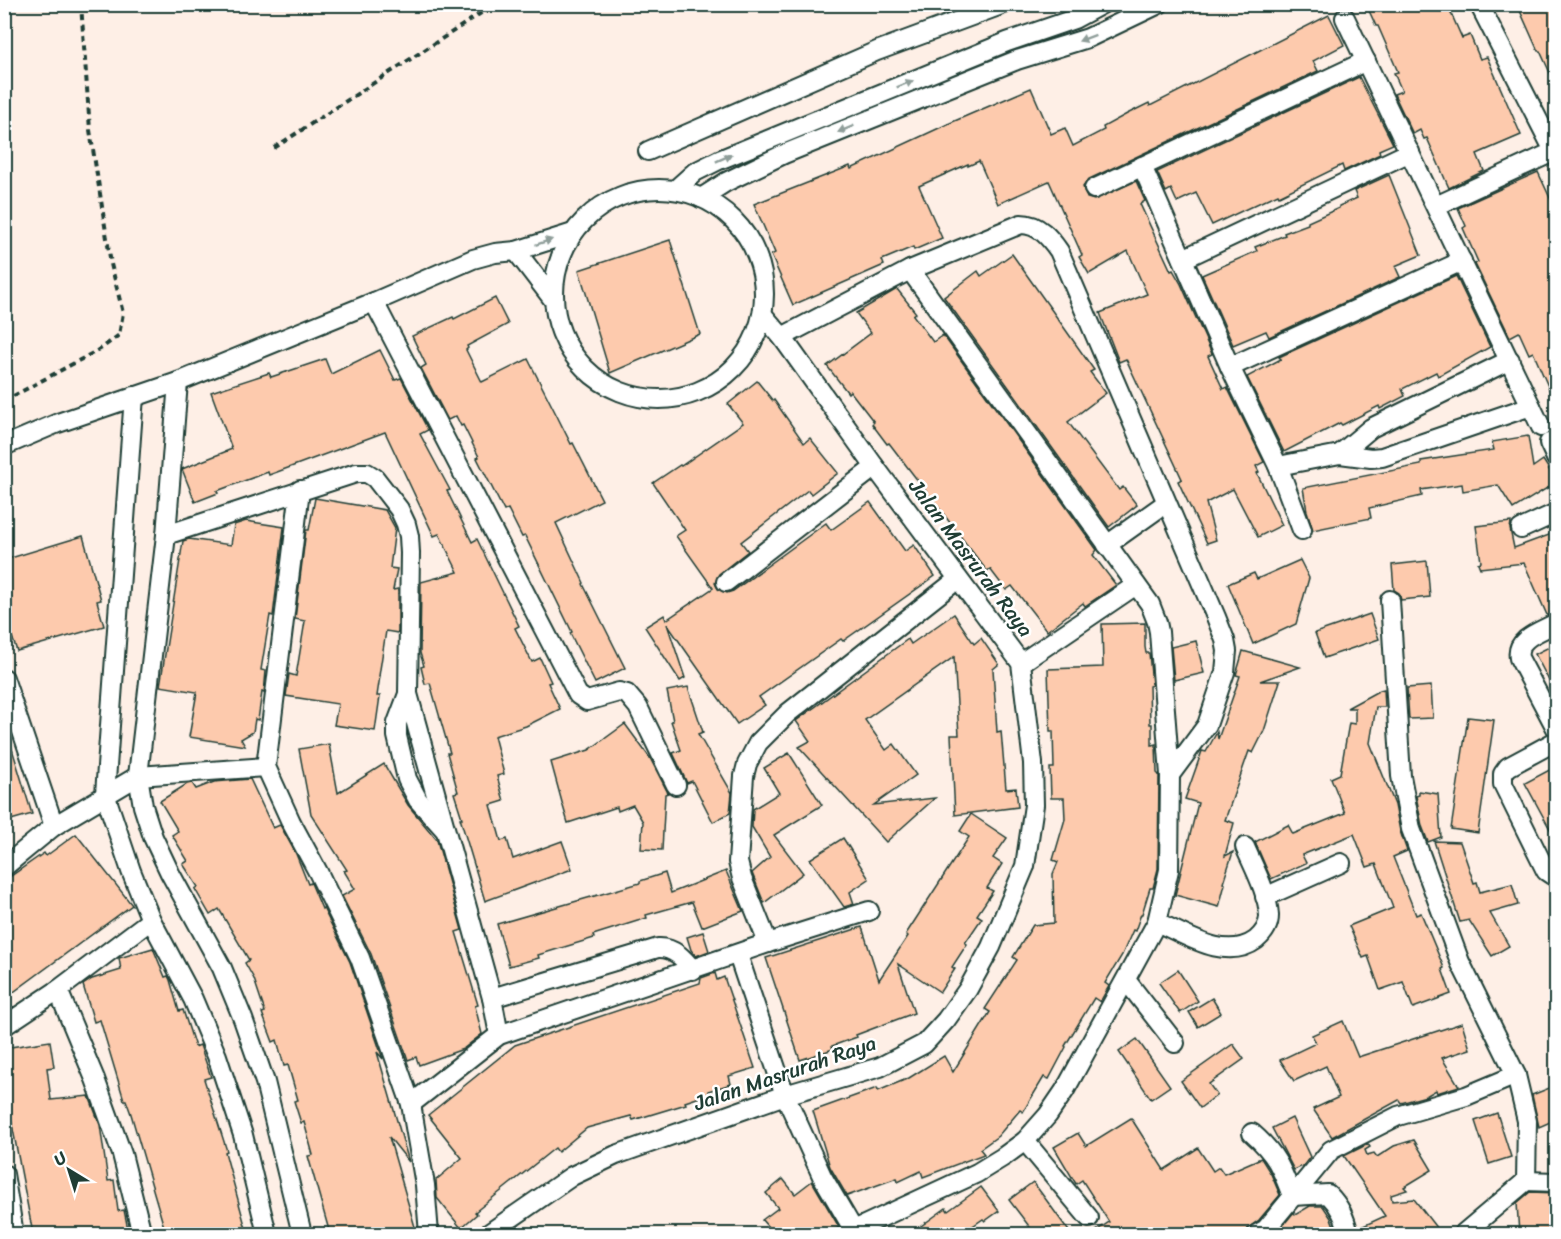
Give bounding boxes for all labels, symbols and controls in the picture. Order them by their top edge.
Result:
one-way arrow [1078,33,1096,43]
one-way arrow [896,79,914,89]
one-way arrow [837,125,855,134]
one-way arrow [716,153,733,162]
one-way arrow [535,237,553,246]
street label: Jalan Masrurah Raya [898,469,1044,646]
street label: Jalan Masrurah Raya [688,1024,882,1122]
north arrow [39,1140,99,1200]
text: U [47,1143,74,1173]

